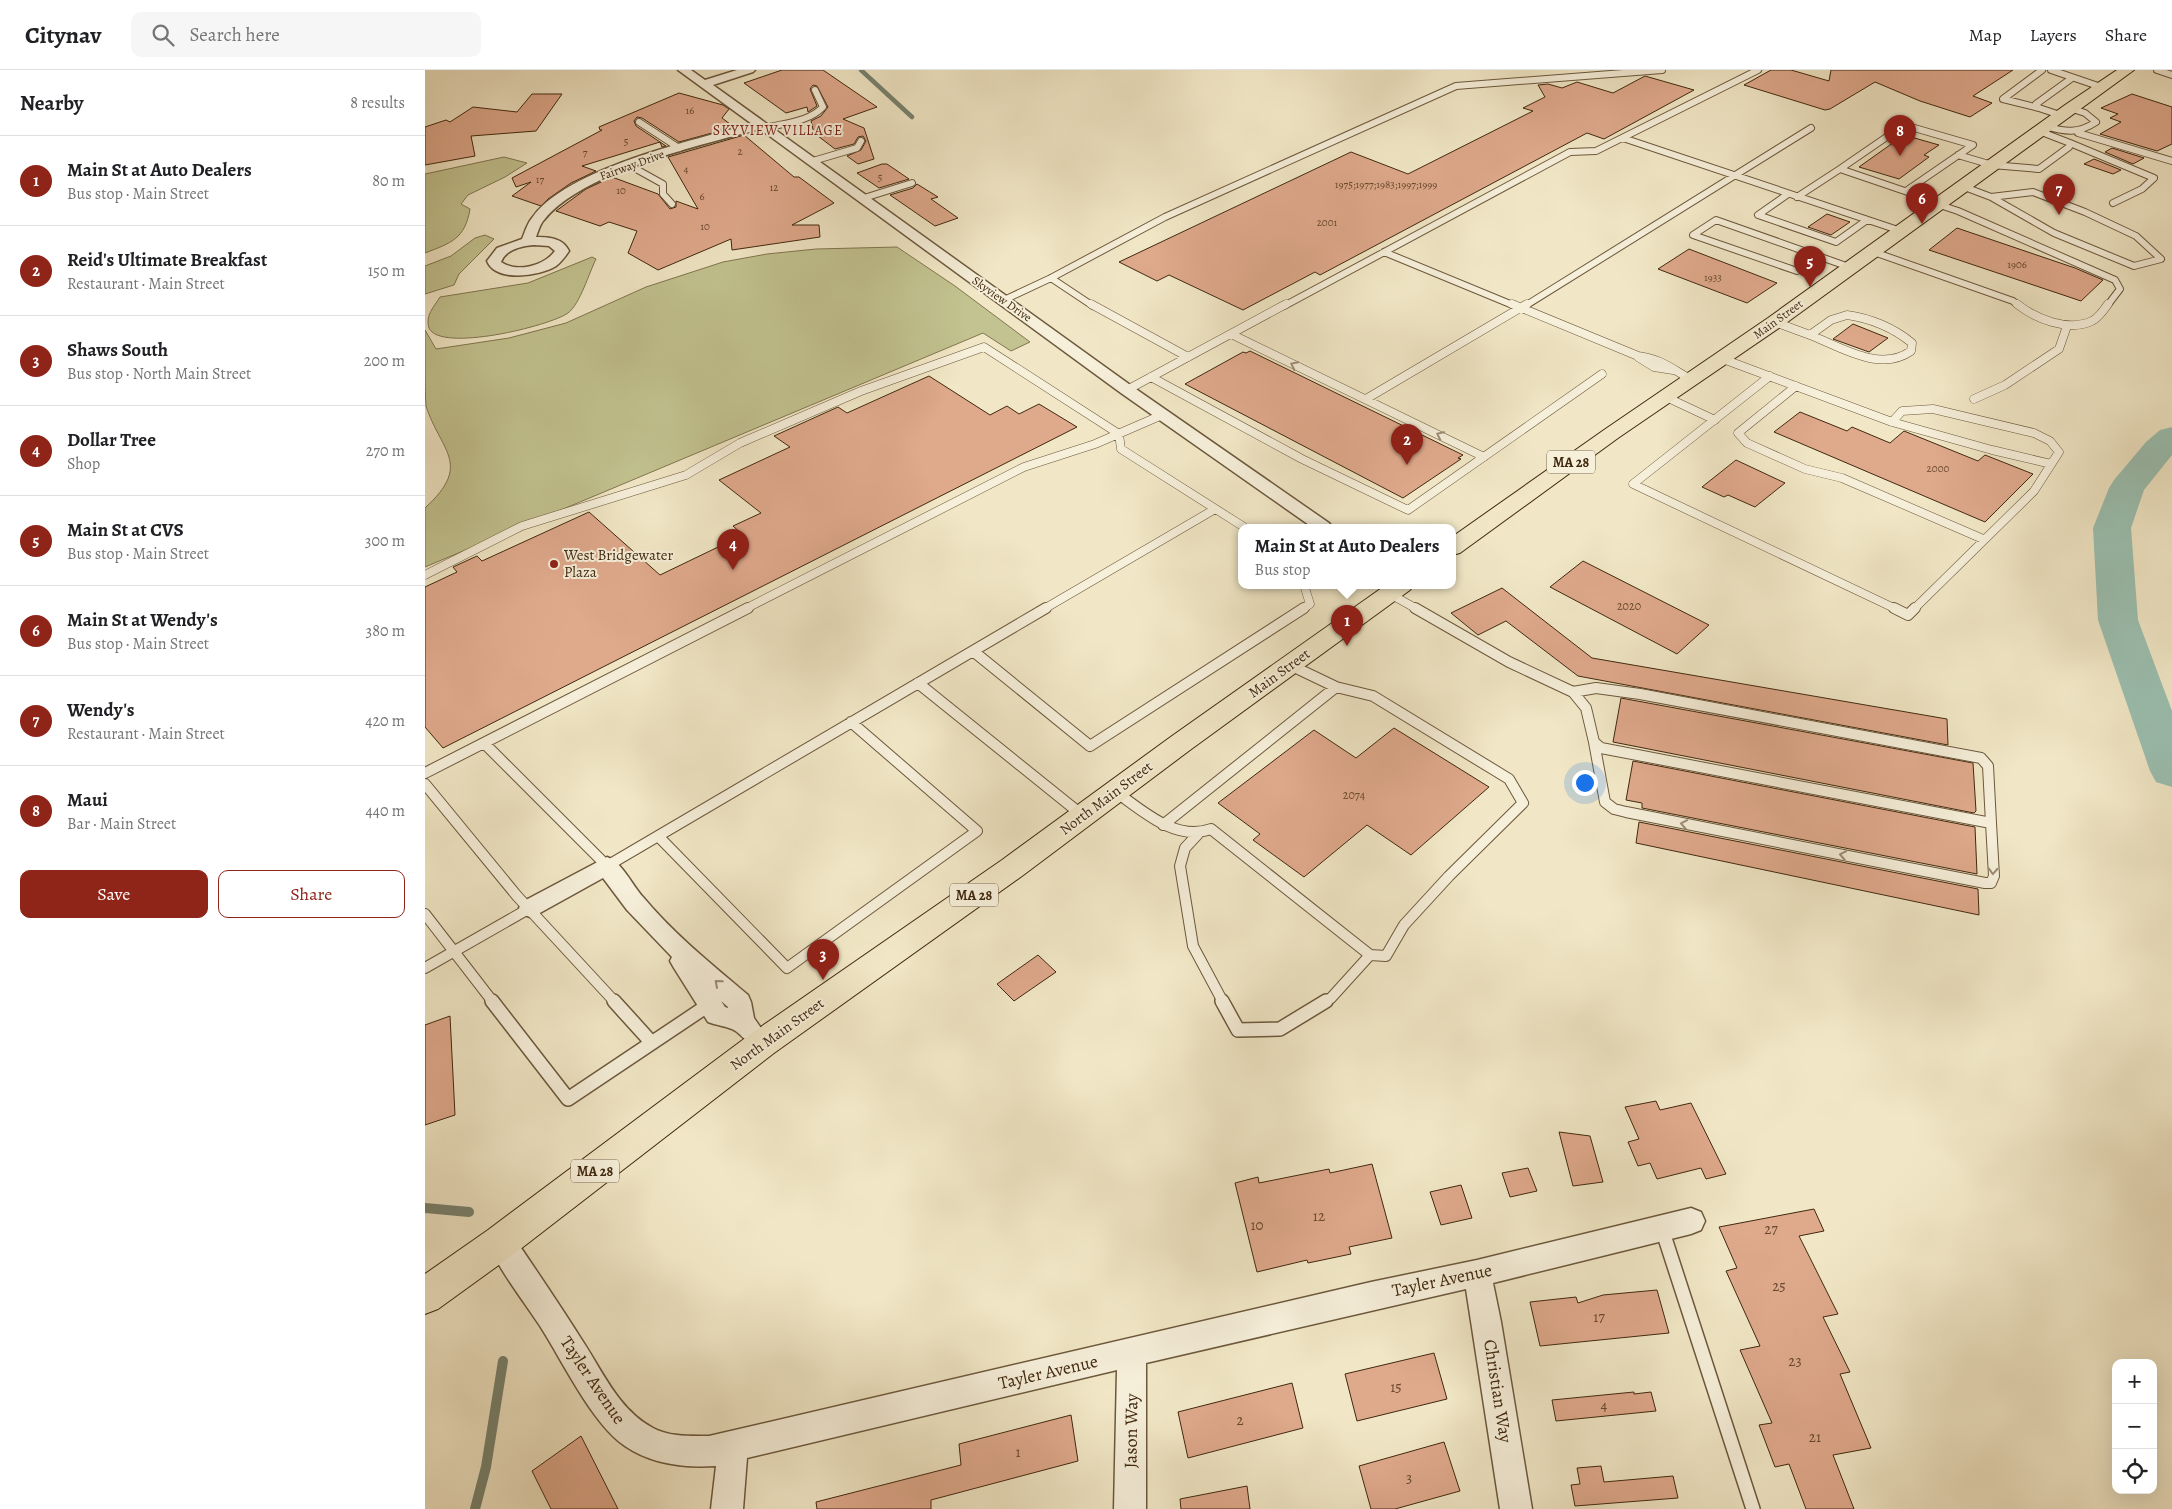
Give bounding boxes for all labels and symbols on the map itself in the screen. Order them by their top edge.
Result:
house number: 16 [686,103,694,118]
pin: 8 [1884,115,1916,156]
district label: SKYVIEW VILLAGE [713,121,843,140]
house number: 5 [624,134,629,149]
house number: 2 [737,144,743,159]
house number: 7 [583,145,588,160]
street label: Fairway Drive [597,146,667,184]
house number: 4 [684,162,689,177]
house number: 5 [878,170,883,185]
house number: 17 [536,172,545,187]
pin: 7 [2043,174,2075,215]
house number: 1975;1977;1983;1997;1999 [1335,177,1437,192]
house number: 12 [770,180,779,195]
house number: 10 [616,183,626,198]
pin: 6 [1906,183,1938,224]
house number: 6 [699,189,705,204]
house number: 2001 [1317,215,1338,230]
house number: 10 [700,219,710,234]
pin: 5 [1794,246,1826,287]
house number: 1906 [2007,257,2027,272]
house number: 1933 [1704,270,1722,285]
street label: Skyview Drive [969,273,1035,325]
street label: Main Street [1750,296,1806,342]
one-way arrow [1290,361,1299,371]
pin: 2 [1391,424,1423,465]
one-way arrow [1437,432,1446,442]
road number: MA 28 [1547,451,1595,474]
house number: 2000 [1927,461,1950,476]
pin: 4 [717,529,749,570]
place label: West Bridgewater Plaza [563,545,674,582]
marker: West Bridgewater Plaza [548,558,560,570]
house number: 2020 [1617,598,1641,614]
pin: 1 [1331,605,1363,646]
street label: Main Street [1244,644,1314,702]
street label: North Main Street [1055,756,1157,840]
your location [1572,770,1598,796]
house number: 2074 [1343,787,1366,803]
one-way arrow [1679,819,1688,829]
one-way arrow [1839,850,1848,861]
one-way arrow [1987,868,1998,876]
road number: MA 28 [950,884,998,906]
pin: 3 [807,939,839,980]
one-way arrow [715,980,724,989]
street label: North Main Street [726,993,828,1075]
road number: MA 28 [571,1160,619,1182]
house number: 12 [1313,1206,1325,1226]
house number: 10 [1250,1215,1264,1235]
house number: 27 [1764,1219,1778,1239]
street label: Tayler Avenue [1390,1258,1494,1302]
house number: 25 [1772,1276,1786,1296]
house number: 17 [1593,1307,1605,1327]
street label: Tayler Avenue [555,1331,631,1429]
street label: Christian Way [1478,1338,1518,1445]
street label: Tayler Avenue [996,1349,1100,1395]
house number: 23 [1788,1351,1802,1371]
house number: 15 [1390,1377,1402,1397]
street label: Jason Way [1118,1392,1144,1469]
house number: 4 [1601,1395,1608,1415]
house number: 2 [1236,1410,1244,1430]
house number: 21 [1809,1427,1821,1447]
house number: 1 [1015,1442,1021,1462]
house number: 3 [1406,1468,1412,1488]

